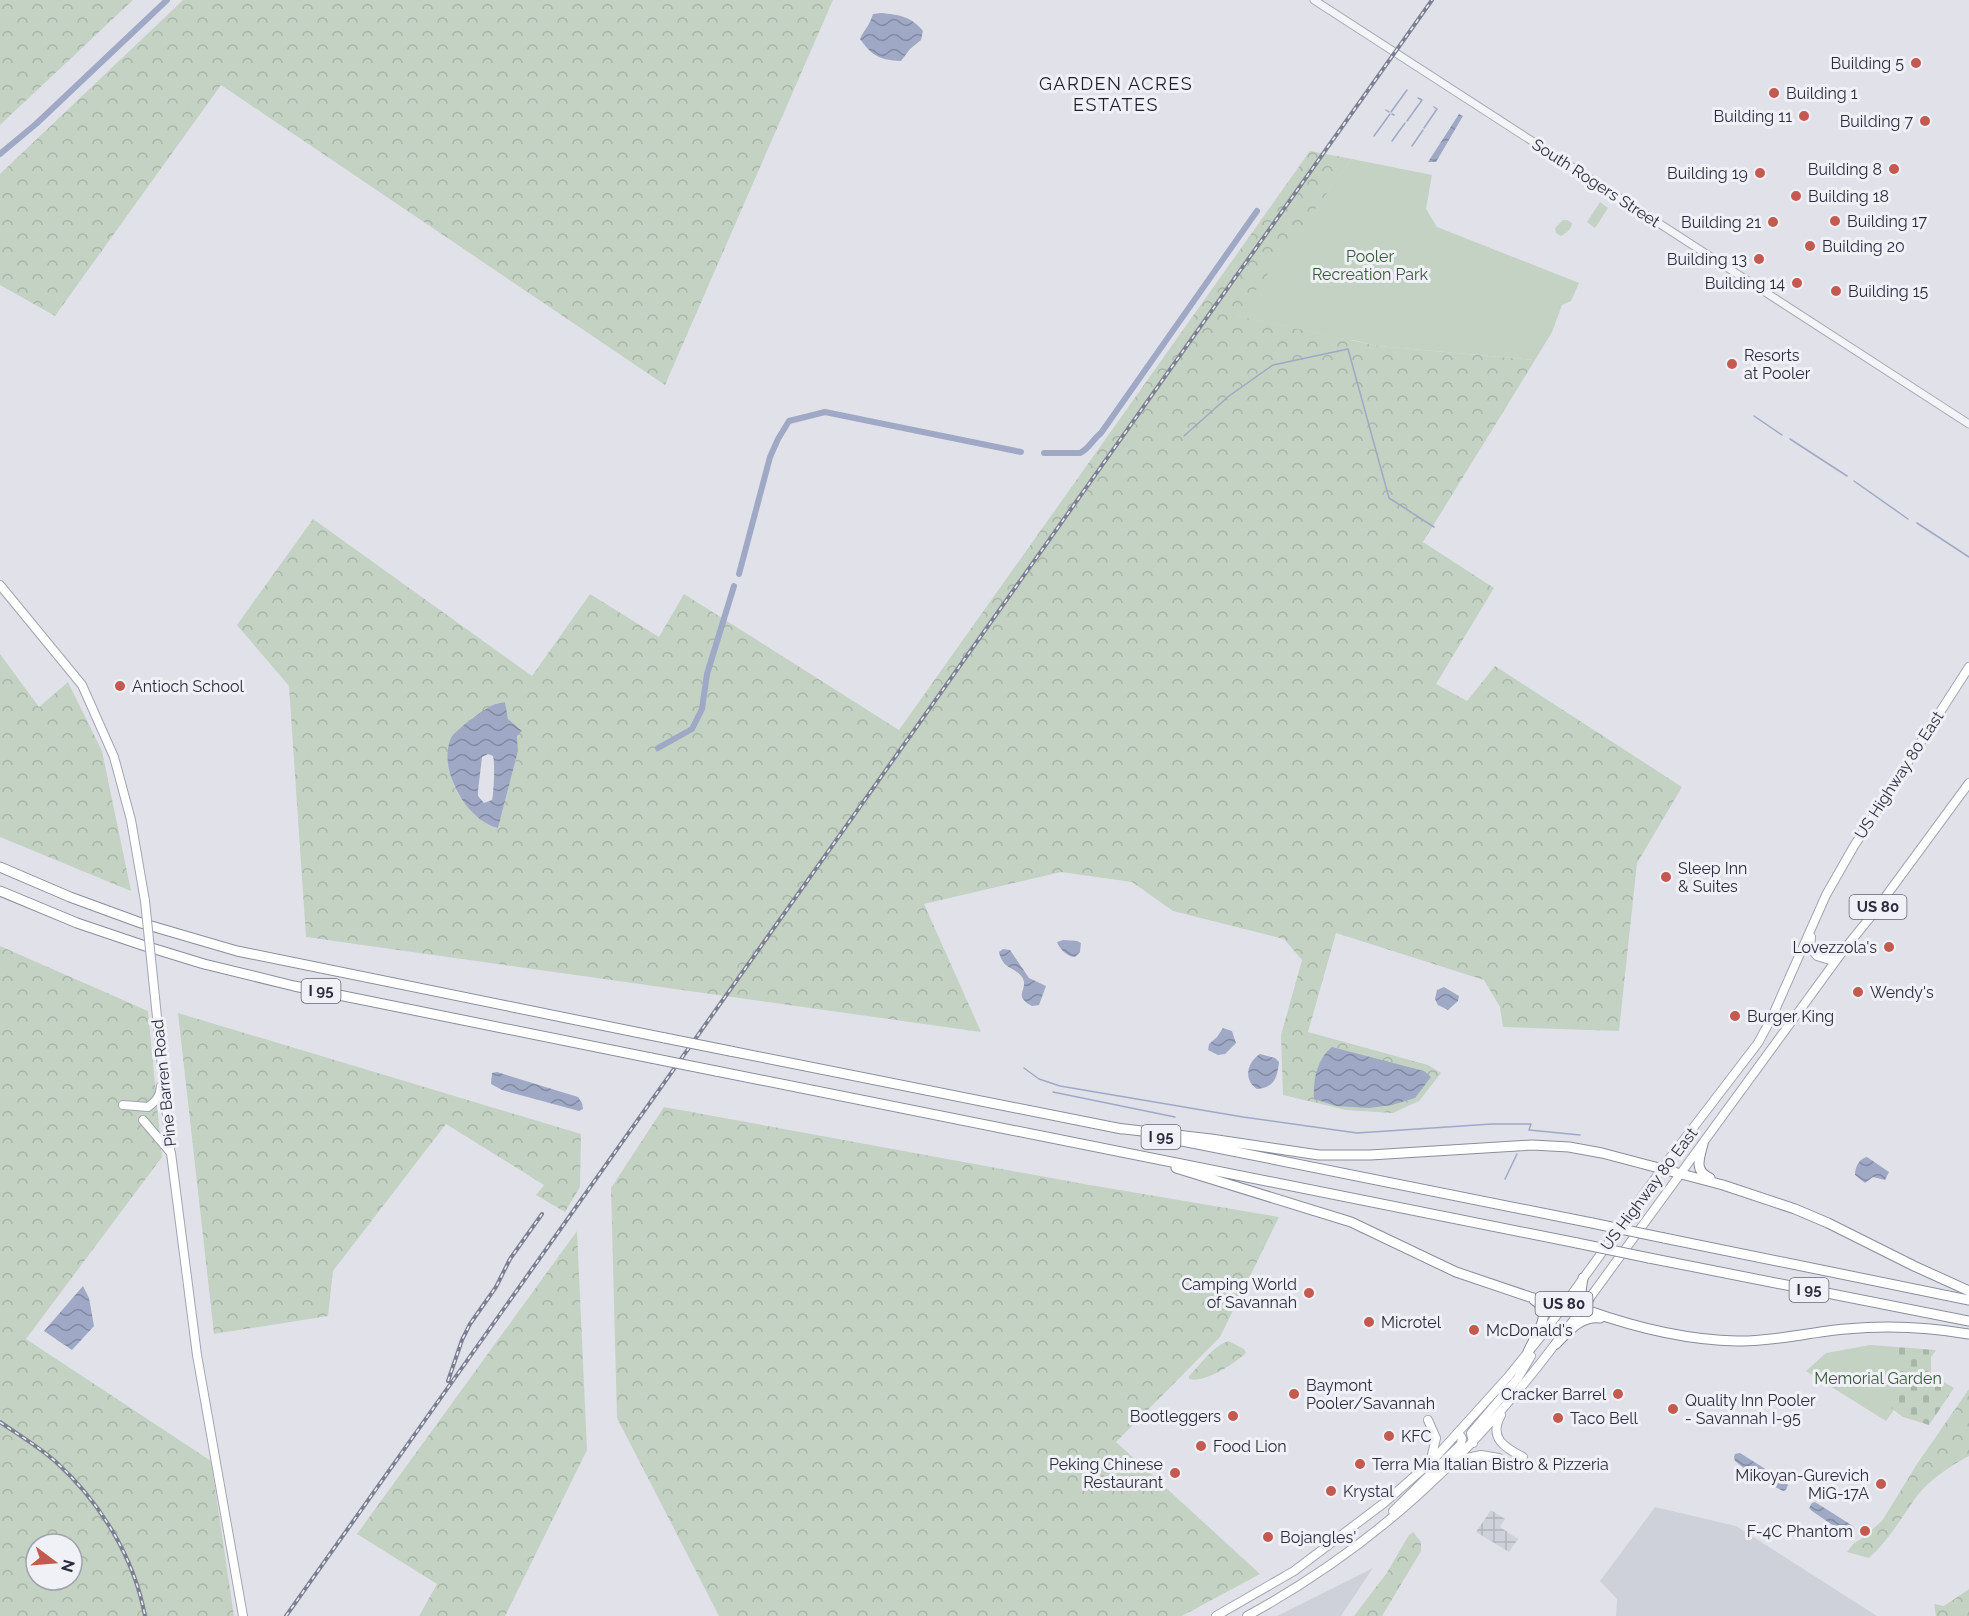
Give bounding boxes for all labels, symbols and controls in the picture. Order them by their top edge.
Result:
place label: Building 5 [1831,54,1904,73]
marker: Building 5 [1909,56,1923,70]
district label: GARDEN ACRES ESTATES [1039,73,1193,115]
place label: Building 1 [1786,84,1858,103]
marker: Building 1 [1767,86,1781,100]
place label: Building 11 [1714,107,1792,126]
marker: Building 11 [1797,109,1811,123]
place label: Building 7 [1840,112,1913,131]
marker: Building 7 [1918,114,1932,128]
street label: South Rogers Street [1529,135,1664,232]
place label: Building 8 [1808,160,1882,179]
marker: Building 8 [1887,162,1901,176]
place label: Building 19 [1667,164,1748,183]
marker: Building 19 [1753,166,1767,180]
place label: Building 18 [1808,187,1889,206]
marker: Building 18 [1789,189,1803,203]
place label: Building 17 [1847,212,1927,231]
place label: Building 21 [1681,213,1761,232]
marker: Building 17 [1828,214,1842,228]
marker: Building 21 [1766,215,1780,229]
place label: Building 20 [1822,237,1905,256]
marker: Building 20 [1803,239,1817,253]
park label: Pooler Recreation Park [1312,247,1429,284]
place label: Building 13 [1667,250,1747,269]
marker: Building 13 [1752,252,1766,266]
place label: Building 14 [1705,274,1785,293]
marker: Building 14 [1790,276,1804,290]
place label: Building 15 [1848,282,1929,301]
marker: Building 15 [1829,284,1843,298]
place label: Resorts at Pooler [1744,346,1811,383]
marker: Resorts at Pooler [1725,357,1739,371]
place label: Antioch School [132,677,244,696]
marker: Antioch School [113,679,127,693]
street label: US Highway 80 East [1851,707,1948,843]
place label: Sleep Inn & Suites [1678,859,1747,896]
marker: Sleep Inn & Suites [1659,870,1673,884]
road number: US 80 [1850,895,1906,919]
place label: Lovezzola's [1792,938,1877,957]
marker: Lovezzola's [1882,940,1896,954]
road number: I 95 [302,979,340,1003]
place label: Wendy's [1870,983,1934,1002]
marker: Wendy's [1851,985,1865,999]
place label: Burger King [1747,1007,1834,1026]
marker: Burger King [1728,1009,1742,1023]
street label: Pine Barren Road [148,1018,180,1148]
street label: US Highway 80 East [1597,1123,1702,1254]
road number: I 95 [1142,1125,1180,1149]
place label: Camping World of Savannah [1181,1275,1297,1312]
road number: I 95 [1790,1278,1828,1302]
marker: Camping World of Savannah [1302,1286,1316,1300]
road number: US 80 [1536,1292,1592,1316]
place label: Microtel [1381,1313,1442,1332]
marker: Microtel [1362,1315,1376,1329]
place label: McDonald's [1486,1321,1573,1340]
marker: McDonald's [1467,1323,1481,1337]
park label: Memorial Garden [1814,1369,1942,1388]
place label: Baymont Pooler/Savannah [1306,1376,1435,1413]
place label: Cracker Barrel [1501,1385,1607,1404]
marker: Baymont Pooler/Savannah [1287,1387,1301,1401]
marker: Cracker Barrel [1611,1387,1625,1401]
place label: Quality Inn Pooler - Savannah I-95 [1685,1391,1816,1428]
marker: Quality Inn Pooler - Savannah I-95 [1666,1402,1680,1416]
place label: Bootleggers [1130,1407,1221,1426]
marker: Bootleggers [1226,1409,1240,1423]
place label: Taco Bell [1570,1409,1639,1428]
marker: Taco Bell [1551,1411,1565,1425]
place label: KFC [1401,1427,1431,1446]
marker: KFC [1382,1429,1396,1443]
place label: Food Lion [1213,1437,1287,1456]
marker: Food Lion [1194,1439,1208,1453]
place label: Peking Chinese Restaurant [1049,1455,1164,1492]
place label: Terra Mia Italian Bistro & Pizzeria [1372,1455,1609,1474]
marker: Terra Mia Italian Bistro & Pizzeria [1353,1457,1367,1471]
marker: Peking Chinese Restaurant [1168,1466,1182,1480]
place label: Mikoyan-Gurevich MiG-17A [1735,1466,1869,1503]
marker: Mikoyan-Gurevich MiG-17A [1874,1477,1888,1491]
place label: Krystal [1343,1482,1394,1501]
marker: Krystal [1324,1484,1338,1498]
place label: F-4C Phantom [1747,1522,1853,1541]
marker: F-4C Phantom [1858,1524,1872,1538]
place label: Bojangles' [1280,1528,1356,1547]
marker: Bojangles' [1261,1530,1275,1544]
north arrow [24,1532,84,1592]
text: N [57,1558,79,1574]

